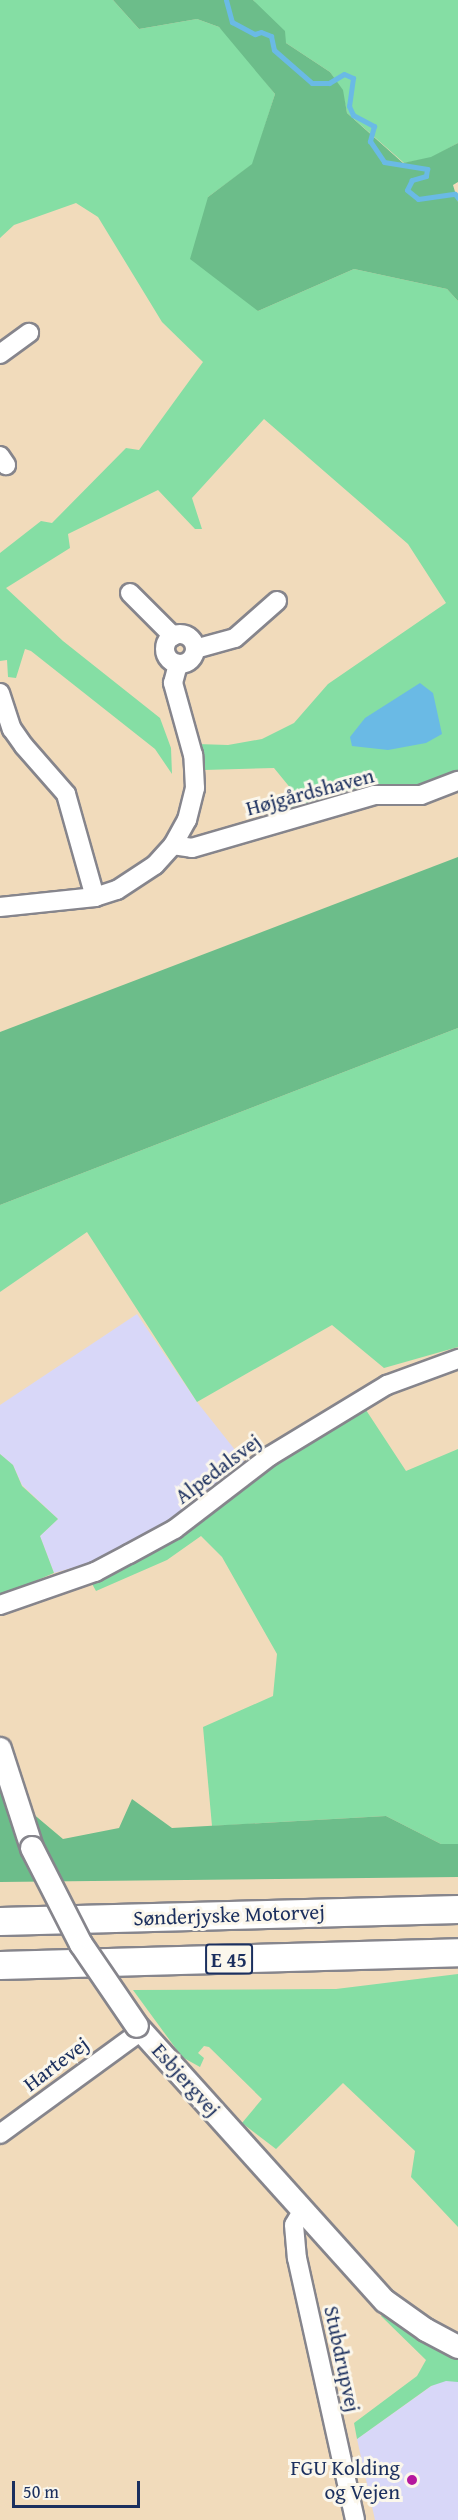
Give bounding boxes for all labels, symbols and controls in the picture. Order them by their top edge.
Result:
street label: Højgårdshaven [243,763,377,821]
street label: Alpedalsvej [170,1429,266,1509]
street label: Sønderjyske Motorvej [133,1899,325,1931]
road number: E 45 [205,1942,253,1976]
street label: Hartevej [18,2031,94,2097]
street label: Esbjergvej [147,2038,225,2122]
street label: Stubdrupvej [318,2304,366,2414]
place label: FGU Kolding og Vejen [291,2455,400,2505]
scale bar [15,2469,142,2507]
marker: FGU Kolding og Vejen [405,2473,419,2487]
text: 50 m [23,2478,59,2505]

